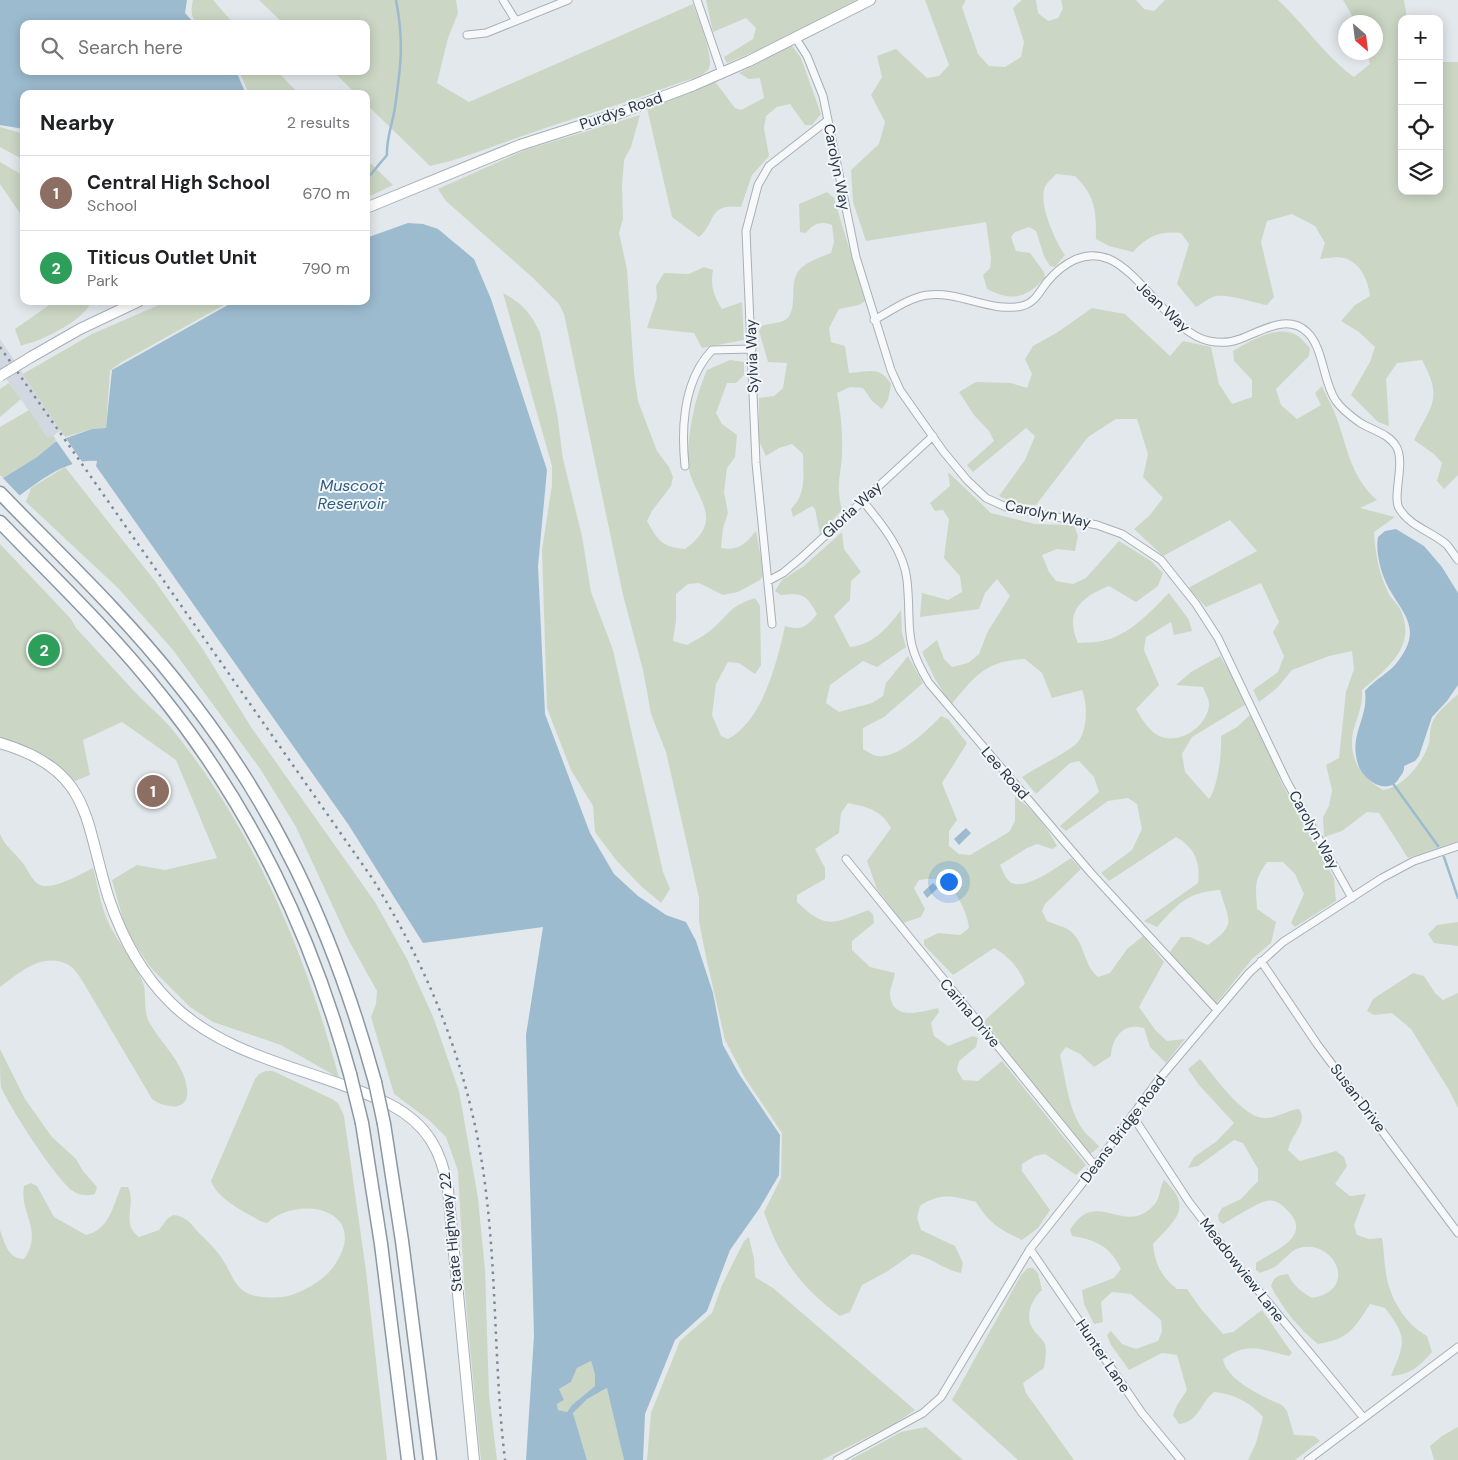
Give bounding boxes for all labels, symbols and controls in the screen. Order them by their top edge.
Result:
north arrow [1338,15,1383,60]
map controls [1398,15,1443,195]
button: + [1398,15,1443,60]
search box [20,20,370,75]
icon: search [38,34,66,62]
text: Search here [78,35,183,60]
button: − [1398,60,1443,105]
street label: Purdys Road [577,87,665,135]
button: locate [1398,105,1443,150]
text: Nearby [40,109,114,137]
text: 2 results [287,112,350,133]
street label: Carolyn Way [819,122,855,212]
button: layers [1398,150,1443,195]
text: Central High School [87,170,270,195]
text: 1 [53,183,59,204]
text: 670 m [303,183,350,204]
text: School [87,195,137,216]
text: Titicus Outlet Unit [87,245,257,270]
text: 2 [51,258,61,279]
text: 790 m [302,258,350,279]
text: Park [87,270,119,291]
street label: Jean Way [1132,277,1195,338]
street label: Sylvia Way [741,318,763,393]
water label: Muscoot Reservoir [318,475,388,514]
street label: Gloria Way [818,477,887,543]
street label: Carolyn Way [1003,495,1093,533]
pin: 2 [28,631,60,669]
street label: Lee Road [977,742,1033,804]
pin: 1 [137,772,169,810]
street label: Carolyn Way [1284,787,1344,874]
your location [936,869,962,895]
street label: Carina Drive [935,974,1005,1052]
street label: Susan Drive [1326,1060,1390,1136]
street label: Deans Bridge Road [1076,1071,1170,1187]
street label: State Highway 22 [435,1171,467,1293]
street label: Meadowview Lane [1195,1214,1289,1326]
street label: Hunter Lane [1071,1315,1135,1397]

